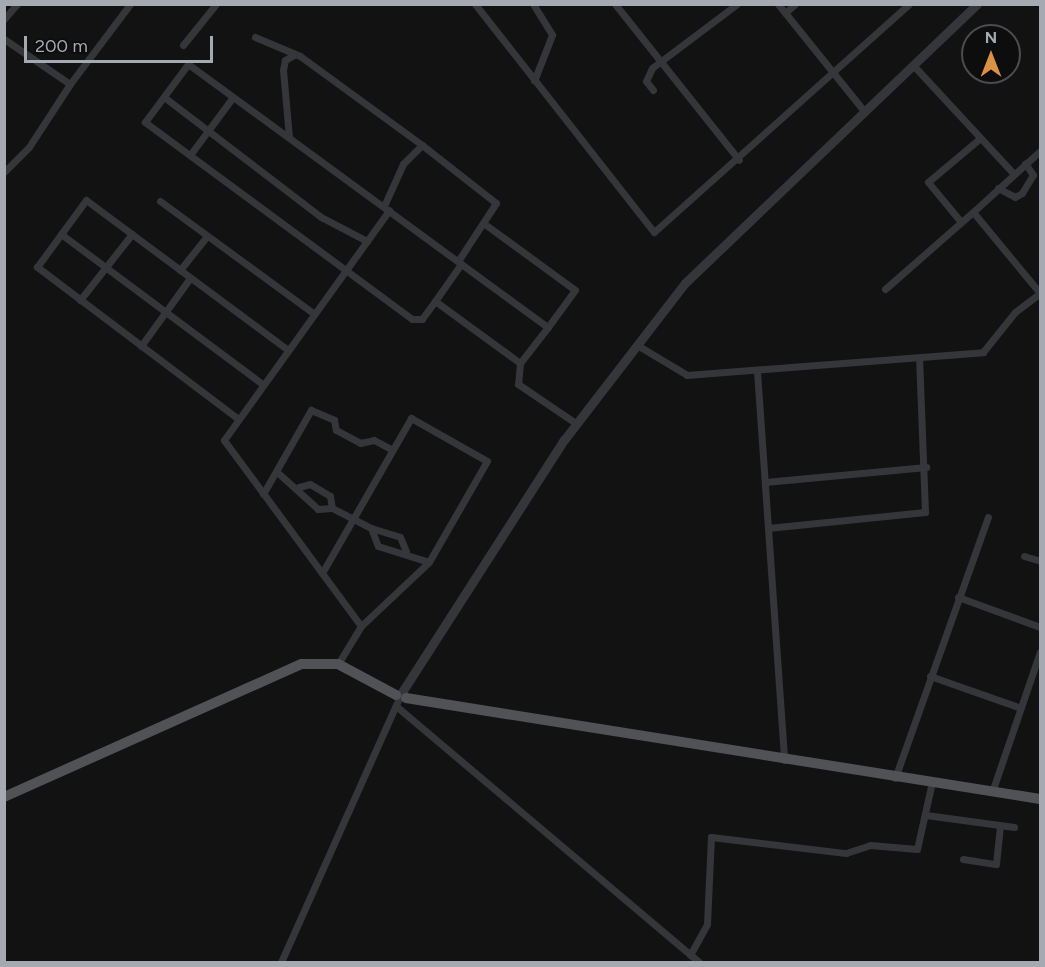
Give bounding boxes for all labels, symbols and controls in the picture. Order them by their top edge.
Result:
scale bar [27,24,216,62]
north arrow [961,24,1021,84]
text: N [985,28,997,47]
text: 200 m [35,35,88,57]

